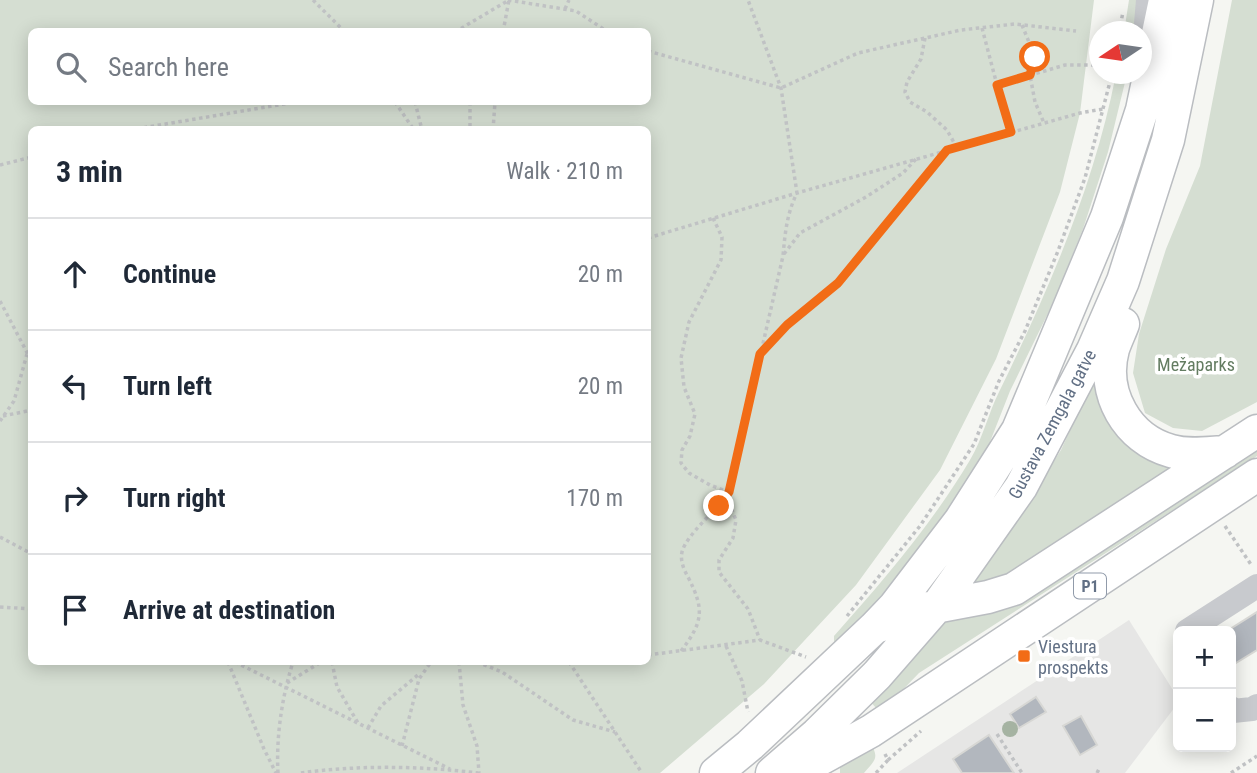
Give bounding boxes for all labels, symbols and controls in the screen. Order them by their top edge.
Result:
north arrow [1089,21,1152,84]
search box [28,28,651,105]
route start [1019,41,1050,72]
icon: search [52,48,90,86]
text: Search here [108,52,229,82]
text: 3 min [56,154,123,189]
text: Walk · 210 m [506,158,623,185]
icon: ahead [56,255,94,293]
text: Continue [123,259,216,289]
text: 20 m [578,261,623,288]
street label: Gustava Zemgala gatve [1004,346,1100,502]
park label: Mežaparks [1157,354,1235,375]
icon: left [56,367,94,405]
text: Turn left [123,371,212,401]
text: 20 m [578,373,623,400]
icon: right [56,479,94,517]
text: Turn right [123,483,225,513]
text: 170 m [566,485,623,512]
route end [703,490,734,521]
road number: P1 [1074,573,1106,598]
icon: arrive [56,591,94,629]
text: Arrive at destination [123,595,335,625]
map controls [1173,626,1236,752]
button: + [1173,626,1236,689]
place label: Viestura prospekts [1038,636,1108,678]
marker: Viestura prospekts [1016,648,1032,664]
button: − [1173,689,1236,752]

